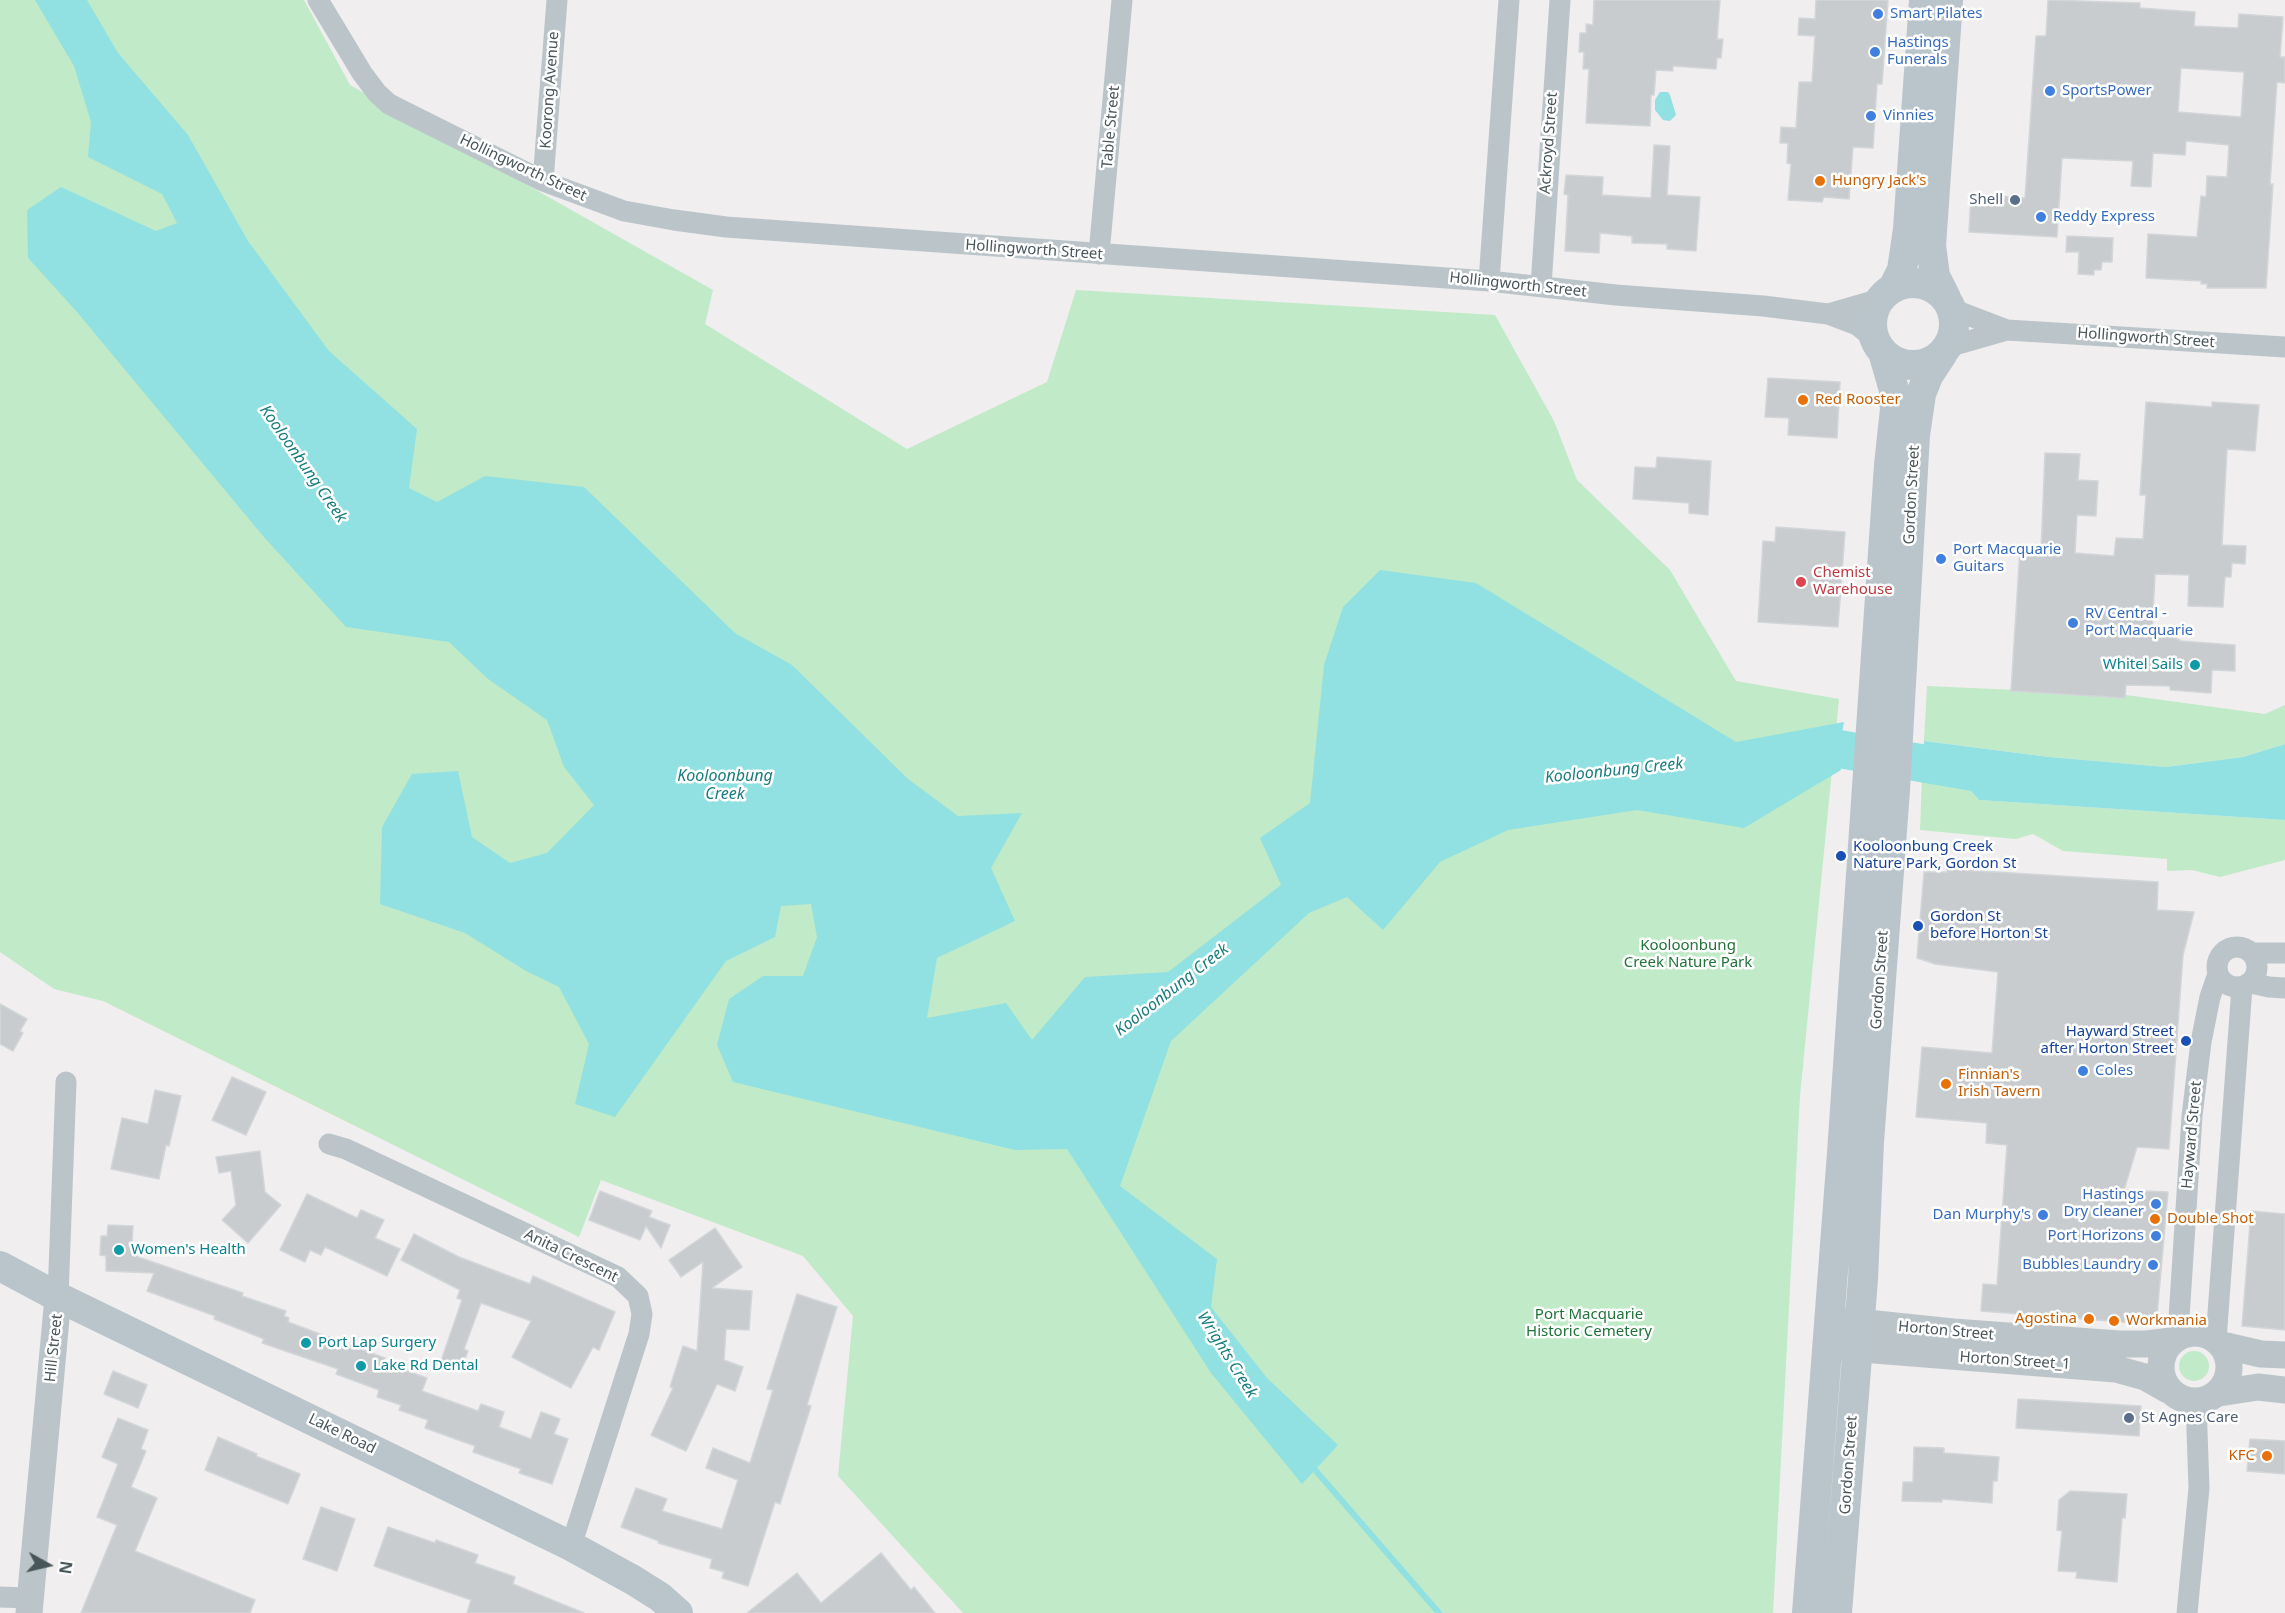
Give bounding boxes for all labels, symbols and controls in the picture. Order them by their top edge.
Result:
place label: Smart Pilates [1890,5,1982,23]
marker: Smart Pilates [1871,7,1885,21]
street label: Koorong Avenue [537,31,563,149]
place label: Hastings Funerals [1887,34,1949,69]
marker: Hastings Funerals [1868,45,1882,59]
place label: SportsPower [2062,82,2152,100]
marker: SportsPower [2043,84,2057,98]
street label: Table Street [1098,85,1124,169]
street label: Ackroyd Street [1536,91,1562,195]
place label: Vinnies [1883,107,1934,125]
marker: Vinnies [1864,109,1878,123]
street label: Hollingworth Street [457,131,589,205]
place label: Hungry Jack's [1832,172,1926,190]
marker: Hungry Jack's [1813,174,1827,188]
place label: Shell [1969,191,2003,209]
marker: Shell [2008,193,2022,207]
place label: Reddy Express [2053,208,2155,226]
marker: Reddy Express [2034,210,2048,224]
street label: Hollingworth Street [965,236,1103,264]
street label: Hollingworth Street [1449,269,1587,301]
street label: Hollingworth Street [2077,324,2215,352]
place label: Red Rooster [1815,391,1901,409]
marker: Red Rooster [1796,393,1810,407]
water label: Kooloonbung Creek [255,402,351,526]
street label: Gordon Street [1900,445,1924,545]
place label: Port Macquarie Guitars [1953,541,2061,576]
marker: Port Macquarie Guitars [1934,552,1948,566]
place label: Chemist Warehouse [1813,564,1893,599]
marker: Chemist Warehouse [1794,575,1808,589]
place label: RV Central - Port Macquarie [2085,605,2193,640]
marker: RV Central - Port Macquarie [2066,616,2080,630]
place label: Whitel Sails [2103,656,2183,674]
marker: Whitel Sails [2188,658,2202,672]
water label: Kooloonbung Creek [1544,754,1684,788]
water label: Kooloonbung Creek [677,766,773,804]
place label: Kooloonbung Creek Nature Park, Gordon St [1853,838,2016,873]
marker: Kooloonbung Creek Nature Park, Gordon St [1834,849,1848,863]
place label: Gordon St before Horton St [1930,908,2048,943]
marker: Gordon St before Horton St [1911,919,1925,933]
street label: Gordon Street [1868,930,1892,1030]
park label: Kooloonbung Creek Nature Park [1624,937,1752,972]
water label: Kooloonbung Creek [1111,940,1233,1040]
place label: Hayward Street after Horton Street [2041,1023,2174,1058]
marker: Hayward Street after Horton Street [2179,1034,2193,1048]
place label: Coles [2095,1062,2133,1080]
marker: Coles [2076,1064,2090,1078]
place label: Finnian's Irish Tavern [1958,1066,2041,1101]
marker: Finnian's Irish Tavern [1939,1077,1953,1091]
street label: Hayward Street [2178,1080,2206,1190]
place label: Hastings Dry cleaner [2063,1186,2144,1221]
marker: Hastings Dry cleaner [2149,1197,2163,1211]
place label: Dan Murphy's [1933,1206,2031,1224]
marker: Dan Murphy's [2036,1208,2050,1222]
place label: Double Shot [2167,1210,2254,1228]
marker: Double Shot [2148,1212,2162,1226]
street label: Anita Crescent [521,1226,621,1286]
place label: Port Horizons [2048,1227,2144,1245]
marker: Port Horizons [2149,1229,2163,1243]
place label: Women's Health [131,1241,246,1259]
marker: Women's Health [112,1243,126,1257]
place label: Bubbles Laundry [2022,1256,2141,1274]
marker: Bubbles Laundry [2146,1258,2160,1272]
park label: Port Macquarie Historic Cemetery [1526,1306,1652,1341]
water label: Wrights Creek [1193,1308,1261,1402]
place label: Agostina [2015,1310,2077,1328]
marker: Agostina [2082,1312,2096,1326]
place label: Workmania [2126,1312,2207,1330]
street label: Hill Street [41,1313,67,1383]
marker: Workmania [2107,1314,2121,1328]
street label: Horton Street [1897,1318,1995,1344]
place label: Port Lap Surgery [318,1334,436,1352]
marker: Port Lap Surgery [299,1336,313,1350]
street label: Horton Street_1 [1959,1348,2071,1374]
place label: Lake Rd Dental [373,1357,478,1375]
marker: Lake Rd Dental [354,1359,368,1373]
place label: St Agnes Care [2141,1409,2238,1427]
street label: Lake Road [305,1410,379,1458]
marker: St Agnes Care [2122,1411,2136,1425]
street label: Gordon Street [1837,1415,1861,1515]
place label: KFC [2228,1447,2255,1465]
marker: KFC [2260,1449,2274,1463]
north arrow [18,1535,78,1595]
text: N [54,1560,78,1575]

